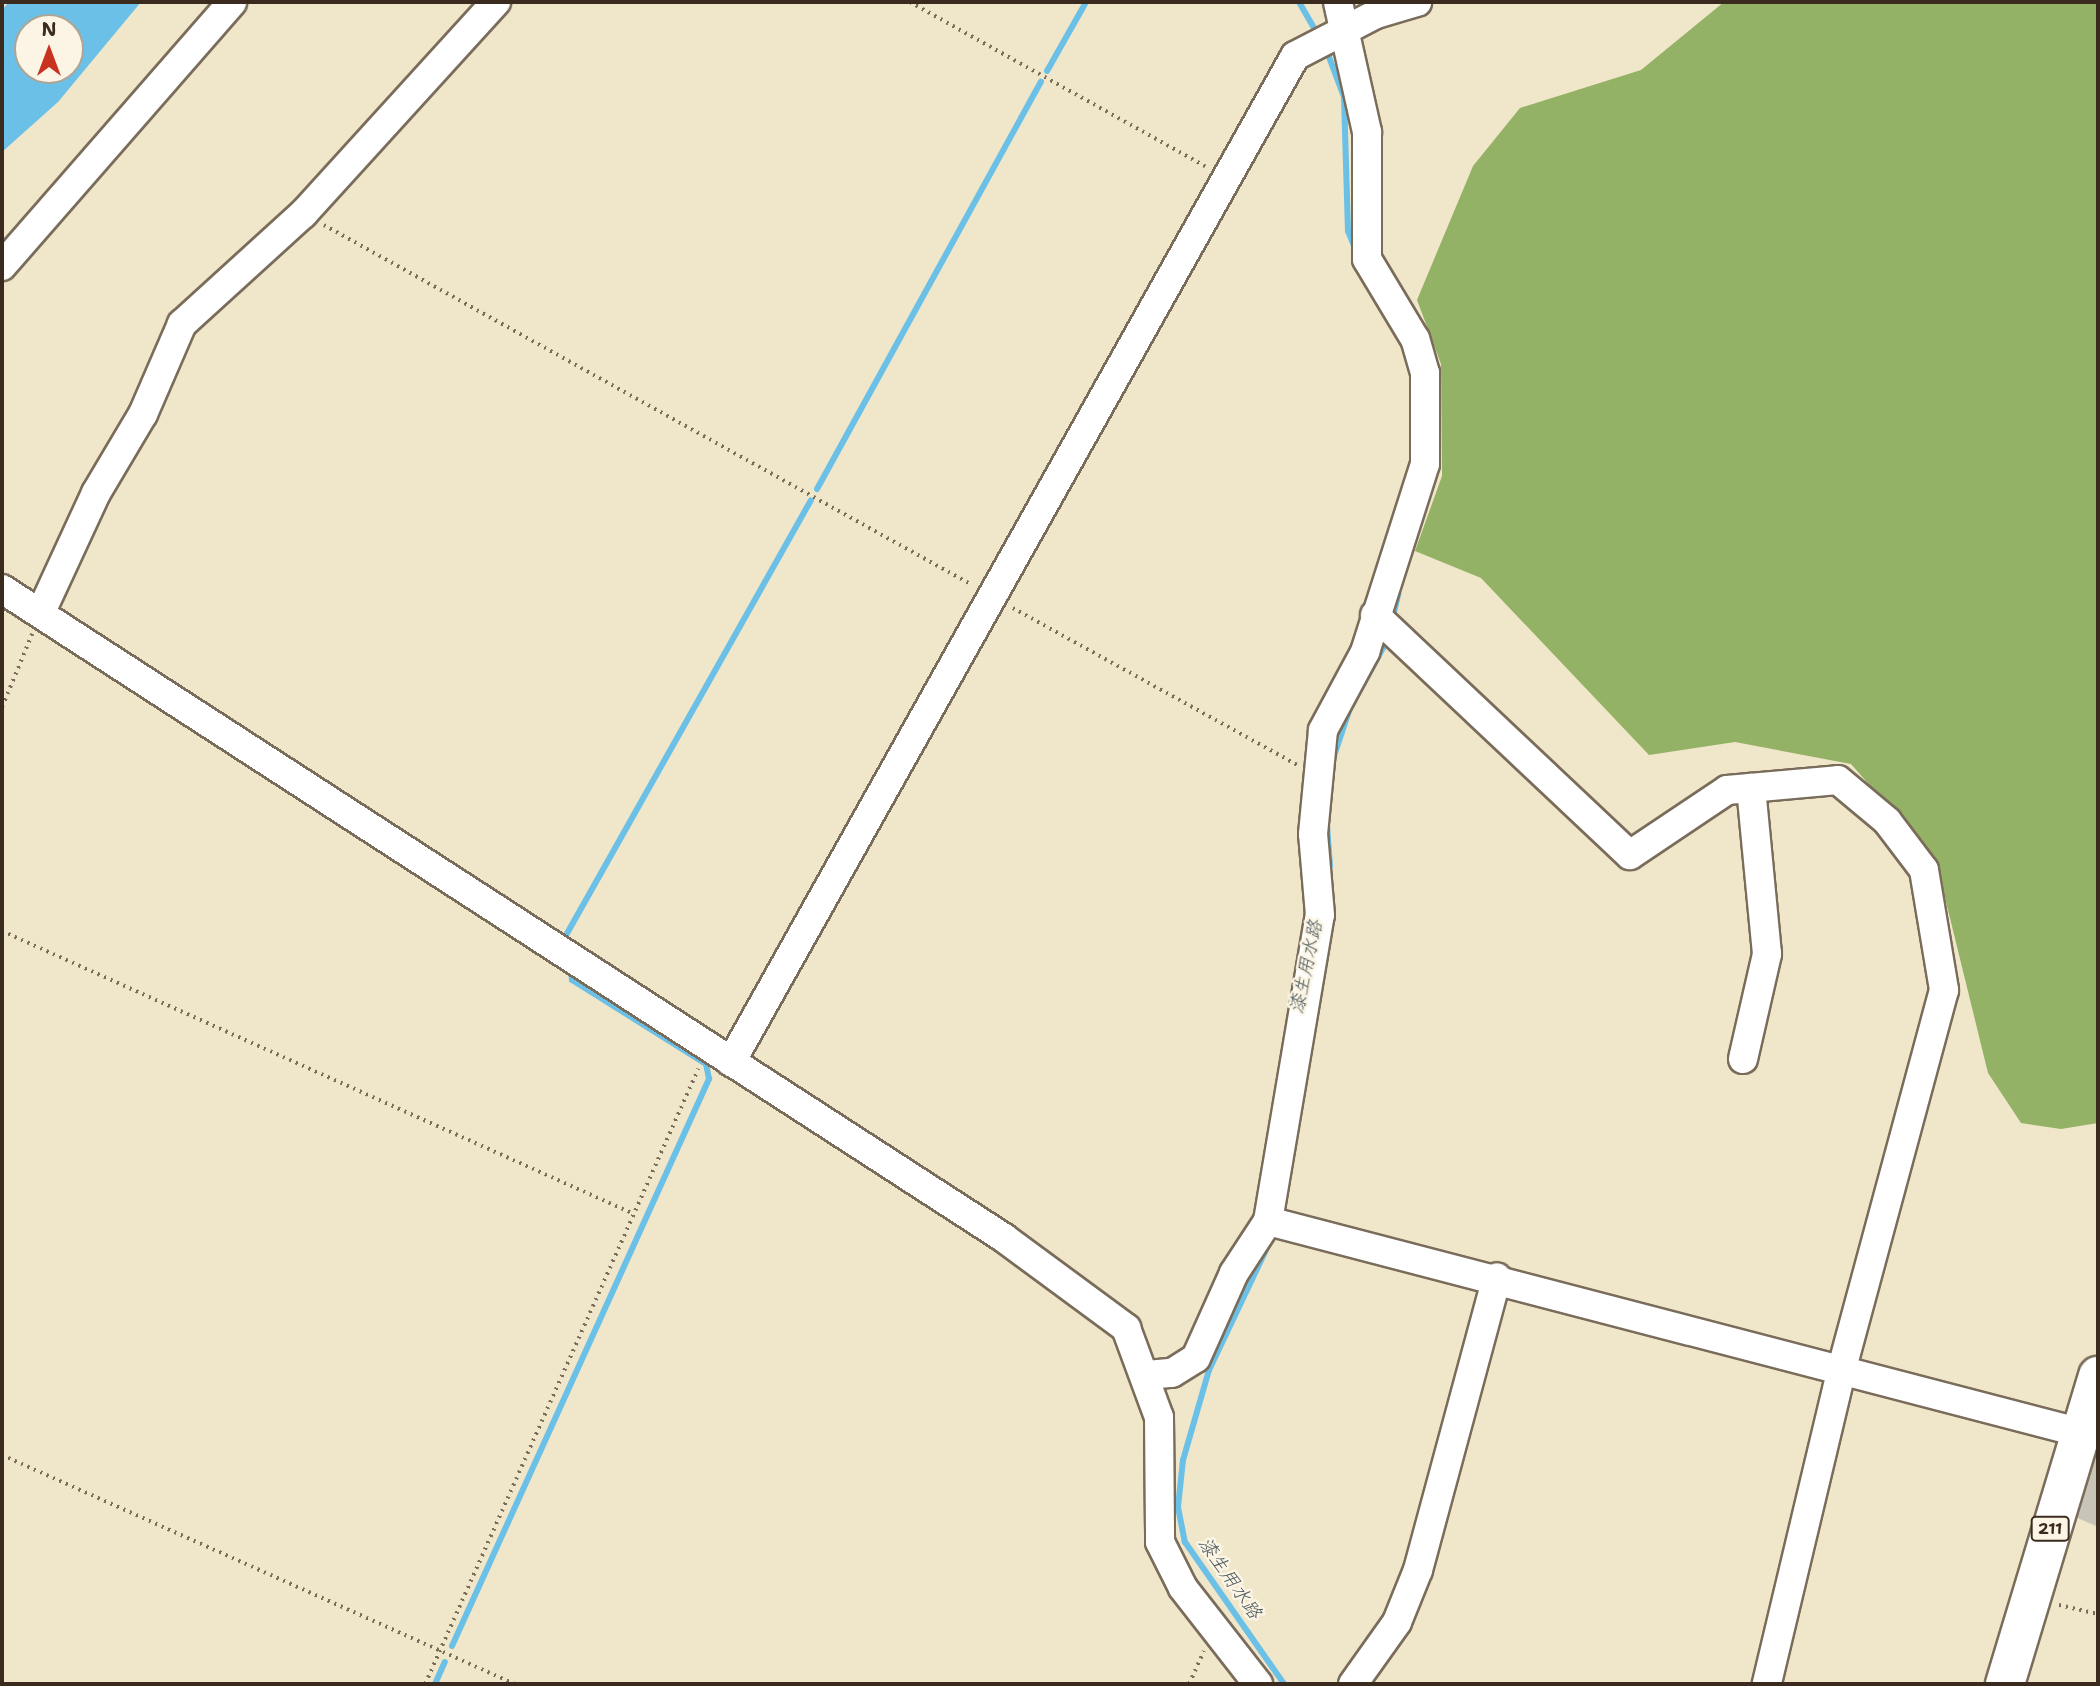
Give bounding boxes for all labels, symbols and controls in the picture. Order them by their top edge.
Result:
north arrow [14,14,84,84]
text: N [41,17,57,42]
water label: 漆生用水路 [1285,918,1327,1016]
road number: 211 [2029,1516,2071,1541]
water label: 漆生用水路 [1193,1533,1267,1623]

